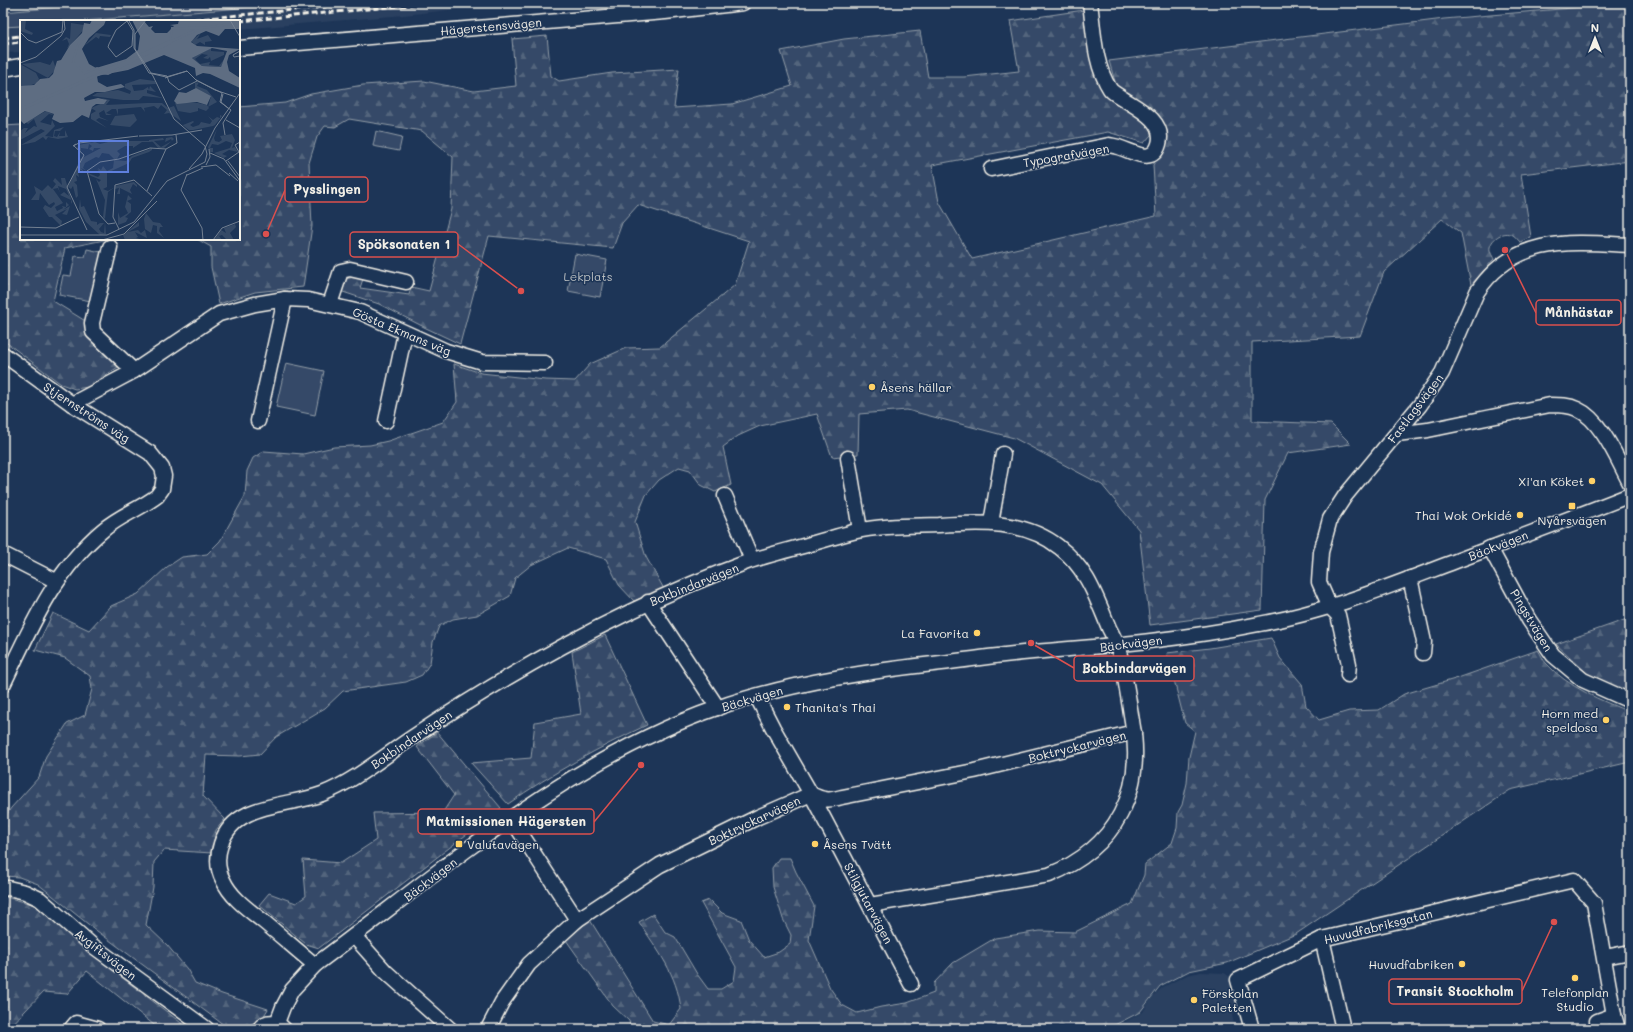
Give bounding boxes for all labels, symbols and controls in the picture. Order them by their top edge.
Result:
street label: Hägerstensvägen [440,14,542,38]
north arrow [1575,18,1615,58]
inset map [20,20,240,240]
text: N [1591,20,1599,35]
street label: Typografvägen [1022,140,1110,170]
callout: Pysslingen [285,177,368,202]
text: Pysslingen [293,180,361,198]
callout: Spöksonaten 1 [350,232,458,257]
text: Spöksonaten 1 [358,235,450,252]
park label: Lekplats [563,268,613,284]
callout: Månhästar [1536,300,1621,325]
street label: Gösta Ekmans väg [350,303,454,359]
text: Månhästar [1545,303,1614,320]
street label: Fastlagsvägen [1384,370,1446,446]
street label: Stjernströms väg [41,378,133,446]
place label: Åsens hällar [880,379,952,395]
marker: Åsens hällar [867,382,877,392]
place label: Xi'an Köket [1518,473,1584,489]
marker: Xi'an Köket [1587,476,1597,486]
marker: Nyårsvägen [1567,501,1577,511]
place label: Thai Wok Orkidé [1415,507,1512,523]
marker: Thai Wok Orkidé [1515,510,1525,520]
place label: Nyårsvägen [1538,512,1606,528]
street label: Bäckvägen [1466,526,1530,564]
street label: Bokbindarvägen [647,559,741,609]
street label: Pingstvägen [1507,586,1557,654]
place label: La Favorita [901,625,969,641]
marker: La Favorita [972,628,982,638]
street label: Bäckvägen [1099,631,1163,655]
callout: Bokbindarvägen [1074,656,1194,681]
text: Bokbindarvägen [1082,659,1186,676]
street label: Bäckvägen [720,682,784,714]
place label: Thanita's Thai [795,699,876,715]
marker: Thanita's Thai [782,702,792,712]
place label: Horn med speldosa [1541,705,1598,735]
street label: Bokbindarvägen [367,706,455,772]
marker: Horn med speldosa [1601,715,1611,725]
street label: Boktryckarvägen [1027,726,1127,766]
street label: Boktryckarvägen [705,792,803,848]
callout: Matmissionen Hägersten [418,809,594,834]
text: Matmissionen Hägersten [426,812,586,829]
place label: Valutavägen [467,836,539,852]
place label: Åsens Tvätt [823,836,891,852]
marker: Valutavägen [454,839,464,849]
marker: Åsens Tvätt [810,839,820,849]
street label: Bäckvägen [400,854,460,904]
street label: Stilgjutarvägen [841,860,897,946]
street label: Huvudfabriksgatan [1322,905,1434,947]
street label: Avgiftsvägen [72,925,140,983]
place label: Huvudfabriken [1368,956,1454,972]
marker: Huvudfabriken [1457,959,1467,969]
marker: Telefonplan Studio [1570,973,1580,983]
callout: Transit Stockholm [1389,979,1522,1004]
text: Transit Stockholm [1396,982,1514,999]
place label: Telefonplan Studio [1541,984,1609,1014]
place label: Förskolan Paletten [1202,985,1258,1015]
marker: Förskolan Paletten [1189,995,1199,1005]

